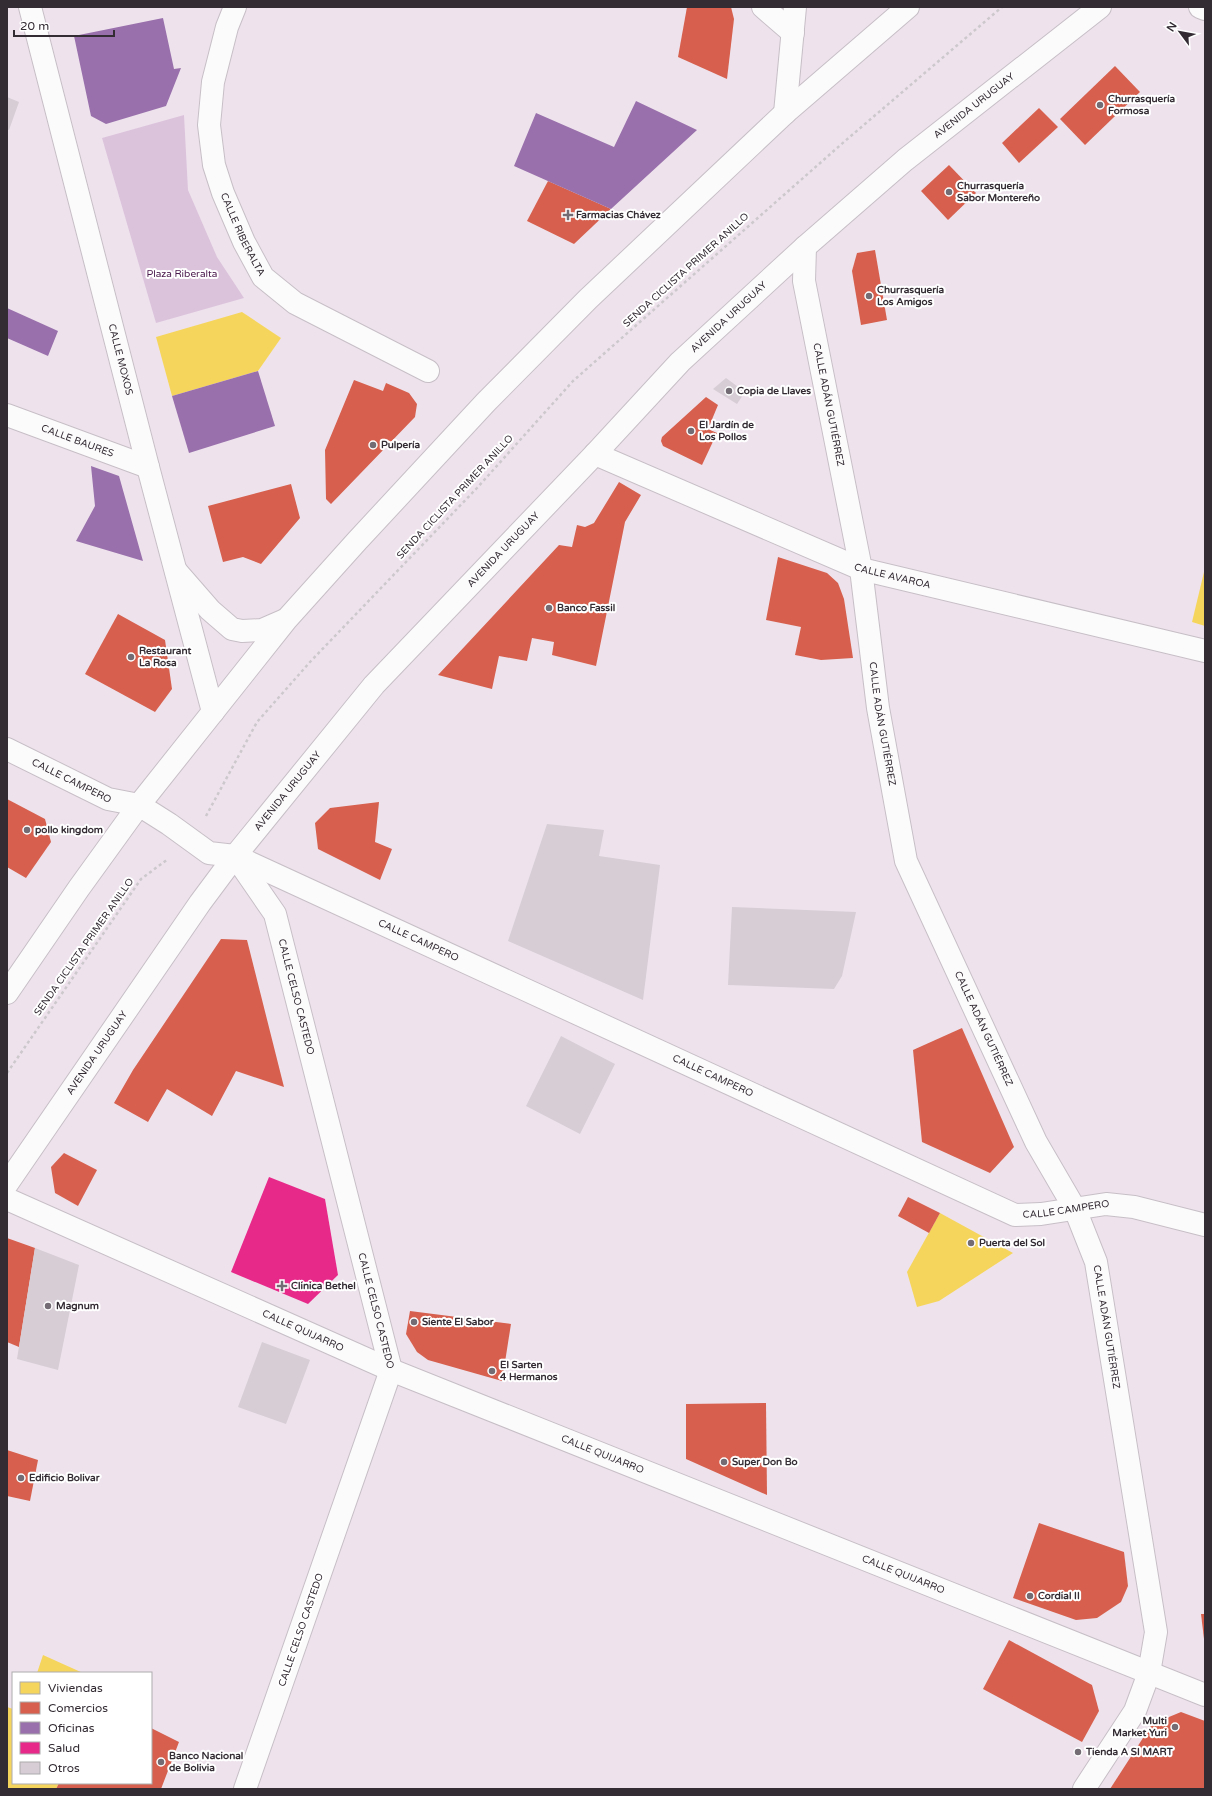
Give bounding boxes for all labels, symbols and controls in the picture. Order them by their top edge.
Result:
scale bar [14,12,114,38]
north arrow [1160,12,1200,52]
text: 20 m [20,19,49,33]
text: N [1164,20,1180,34]
street label: AVENIDA URUGUAY [931,70,1017,141]
place label: Churrasquería Formosa [1108,93,1176,117]
marker: Churrasquería Formosa [1095,100,1105,110]
place label: Churrasquería Sabor Montereño [957,180,1040,204]
marker: Churrasquería Sabor Montereño [944,187,954,197]
street label: CALLE RIBERALTA [218,191,267,278]
place label: Farmacias Chávez [576,209,661,221]
marker: Farmacias Chávez [563,210,573,220]
street label: SENDA CICLISTA PRIMER ANILLO [621,210,751,330]
park label: Plaza Riberalta [147,268,217,280]
street label: AVENIDA URUGUAY [688,279,770,355]
place label: Churrasquería Los Amigos [877,284,945,308]
marker: Churrasquería Los Amigos [864,291,874,301]
street label: CALLE MOXOS [106,323,135,397]
street label: CALLE ADÁN GUTIÉRREZ [810,342,847,467]
place label: Copia de Llaves [737,385,811,397]
marker: Copia de Llaves [724,386,734,396]
place label: El Jardín de Los Pollos [699,419,754,443]
street label: CALLE BAURES [39,422,115,460]
marker: El Jardín de Los Pollos [686,426,696,436]
street label: SENDA CICLISTA PRIMER ANILLO [394,433,516,561]
place label: Pulpería [381,439,421,451]
marker: Pulpería [368,440,378,450]
street label: AVENIDA URUGUAY [465,509,542,590]
street label: CALLE AVAROA [852,561,932,591]
place label: Banco Fassil [557,602,615,614]
marker: Banco Fassil [544,603,554,613]
place label: Restaurant La Rosa [139,645,191,669]
marker: Restaurant La Rosa [126,652,136,662]
street label: CALLE ADÁN GUTIÉRREZ [866,661,898,787]
street label: AVENIDA URUGUAY [252,748,324,834]
street label: CALLE CAMPERO [30,756,113,806]
place label: pollo kingdom [35,824,103,836]
marker: pollo kingdom [22,825,32,835]
street label: SENDA CICLISTA PRIMER ANILLO [32,876,136,1018]
street label: CALLE CAMPERO [376,917,461,964]
street label: CALLE CELSO CASTEDO [276,938,317,1056]
street label: CALLE ADÁN GUTIÉRREZ [952,969,1015,1088]
street label: AVENIDA URUGUAY [64,1008,130,1097]
street label: CALLE CAMPERO [671,1052,755,1100]
street label: CALLE CAMPERO [1022,1198,1110,1221]
place label: Puerta del Sol [979,1237,1045,1249]
marker: Puerta del Sol [966,1238,976,1248]
street label: CALLE CELSO CASTEDO [355,1252,396,1370]
street label: CALLE ADÁN GUTIÉRREZ [1091,1264,1122,1390]
marker: Clinica Bethel [276,1280,288,1292]
place label: Clinica Bethel [291,1280,356,1292]
place label: Magnum [56,1300,99,1312]
marker: Magnum [43,1301,53,1311]
street label: CALLE QUIJARRO [260,1307,346,1354]
place label: Siente El Sabor [422,1316,494,1328]
marker: Siente El Sabor [409,1317,419,1327]
place label: El Sarten 4 Hermanos [500,1359,558,1383]
marker: El Sarten 4 Hermanos [487,1366,497,1376]
street label: CALLE QUIJARRO [559,1433,646,1476]
place label: Super Don Bo [732,1456,798,1468]
marker: Super Don Bo [719,1457,729,1467]
place label: Edificio Bolivar [29,1472,100,1484]
marker: Edificio Bolivar [16,1473,26,1483]
street label: CALLE QUIJARRO [860,1553,946,1596]
street label: CALLE CELSO CASTEDO [276,1572,326,1688]
place label: Cordial II [1038,1590,1080,1602]
marker: Cordial II [1025,1591,1035,1601]
legend [12,1672,152,1784]
text: Viviendas [48,1681,103,1695]
text: Comercios [48,1701,108,1715]
place label: Multi Market Yuri [1112,1715,1168,1739]
text: Oficinas [48,1721,95,1735]
marker: Multi Market Yuri [1170,1722,1180,1732]
text: Salud [48,1741,80,1755]
place label: Tienda A SI MART [1085,1746,1174,1758]
marker: Tienda A SI MART [1073,1747,1083,1757]
place label: Banco Nacional de Bolivia [169,1750,243,1774]
marker: Banco Nacional de Bolivia [156,1757,166,1767]
text: Otros [48,1761,80,1775]

